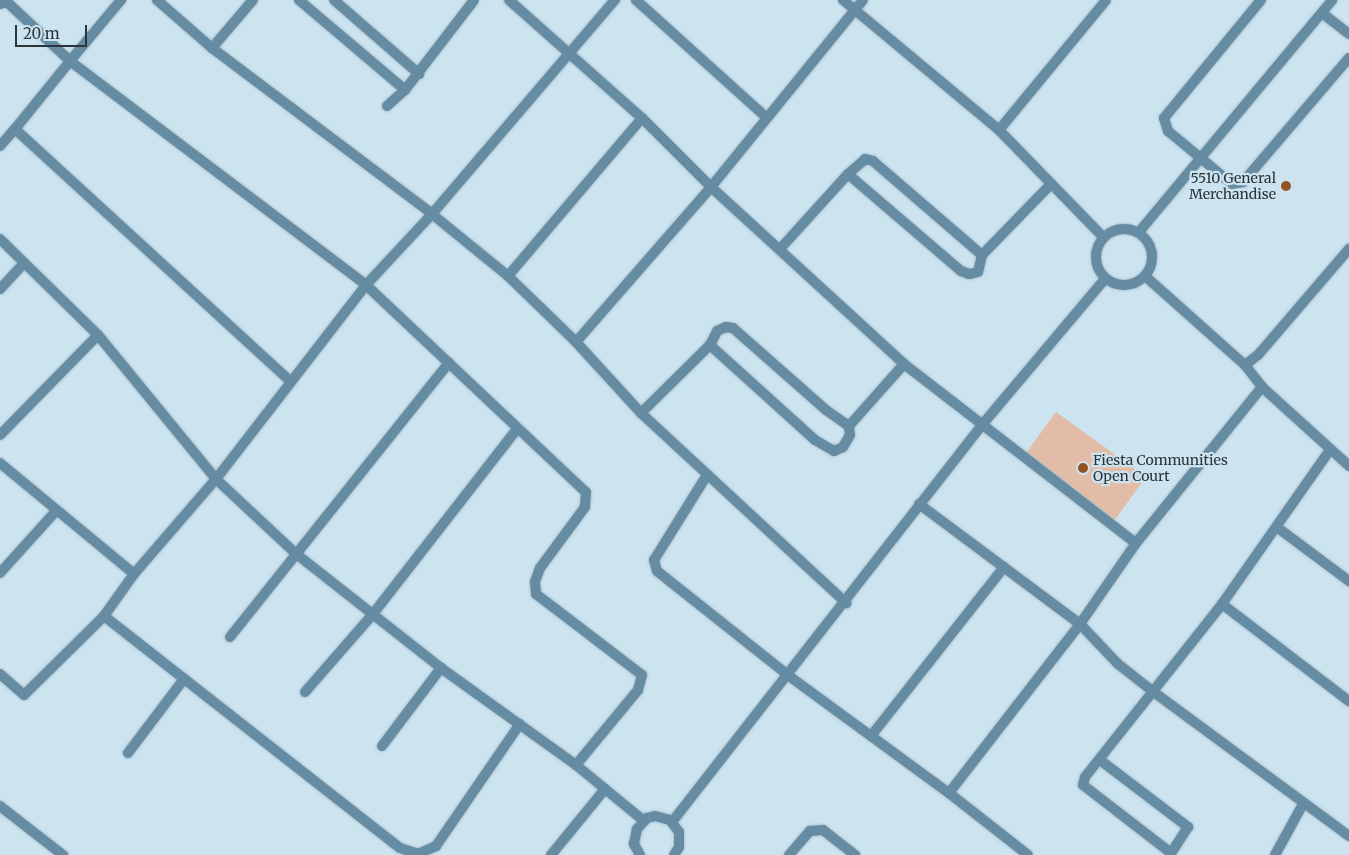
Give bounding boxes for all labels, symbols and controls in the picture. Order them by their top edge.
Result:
scale bar [18,15,90,47]
text: 20 m [23,24,60,43]
place label: 5510 General Merchandise [1189,170,1276,202]
marker: 5510 General Merchandise [1280,180,1292,192]
place label: Fiesta Communities Open Court [1093,452,1228,484]
marker: Fiesta Communities Open Court [1077,462,1089,474]

